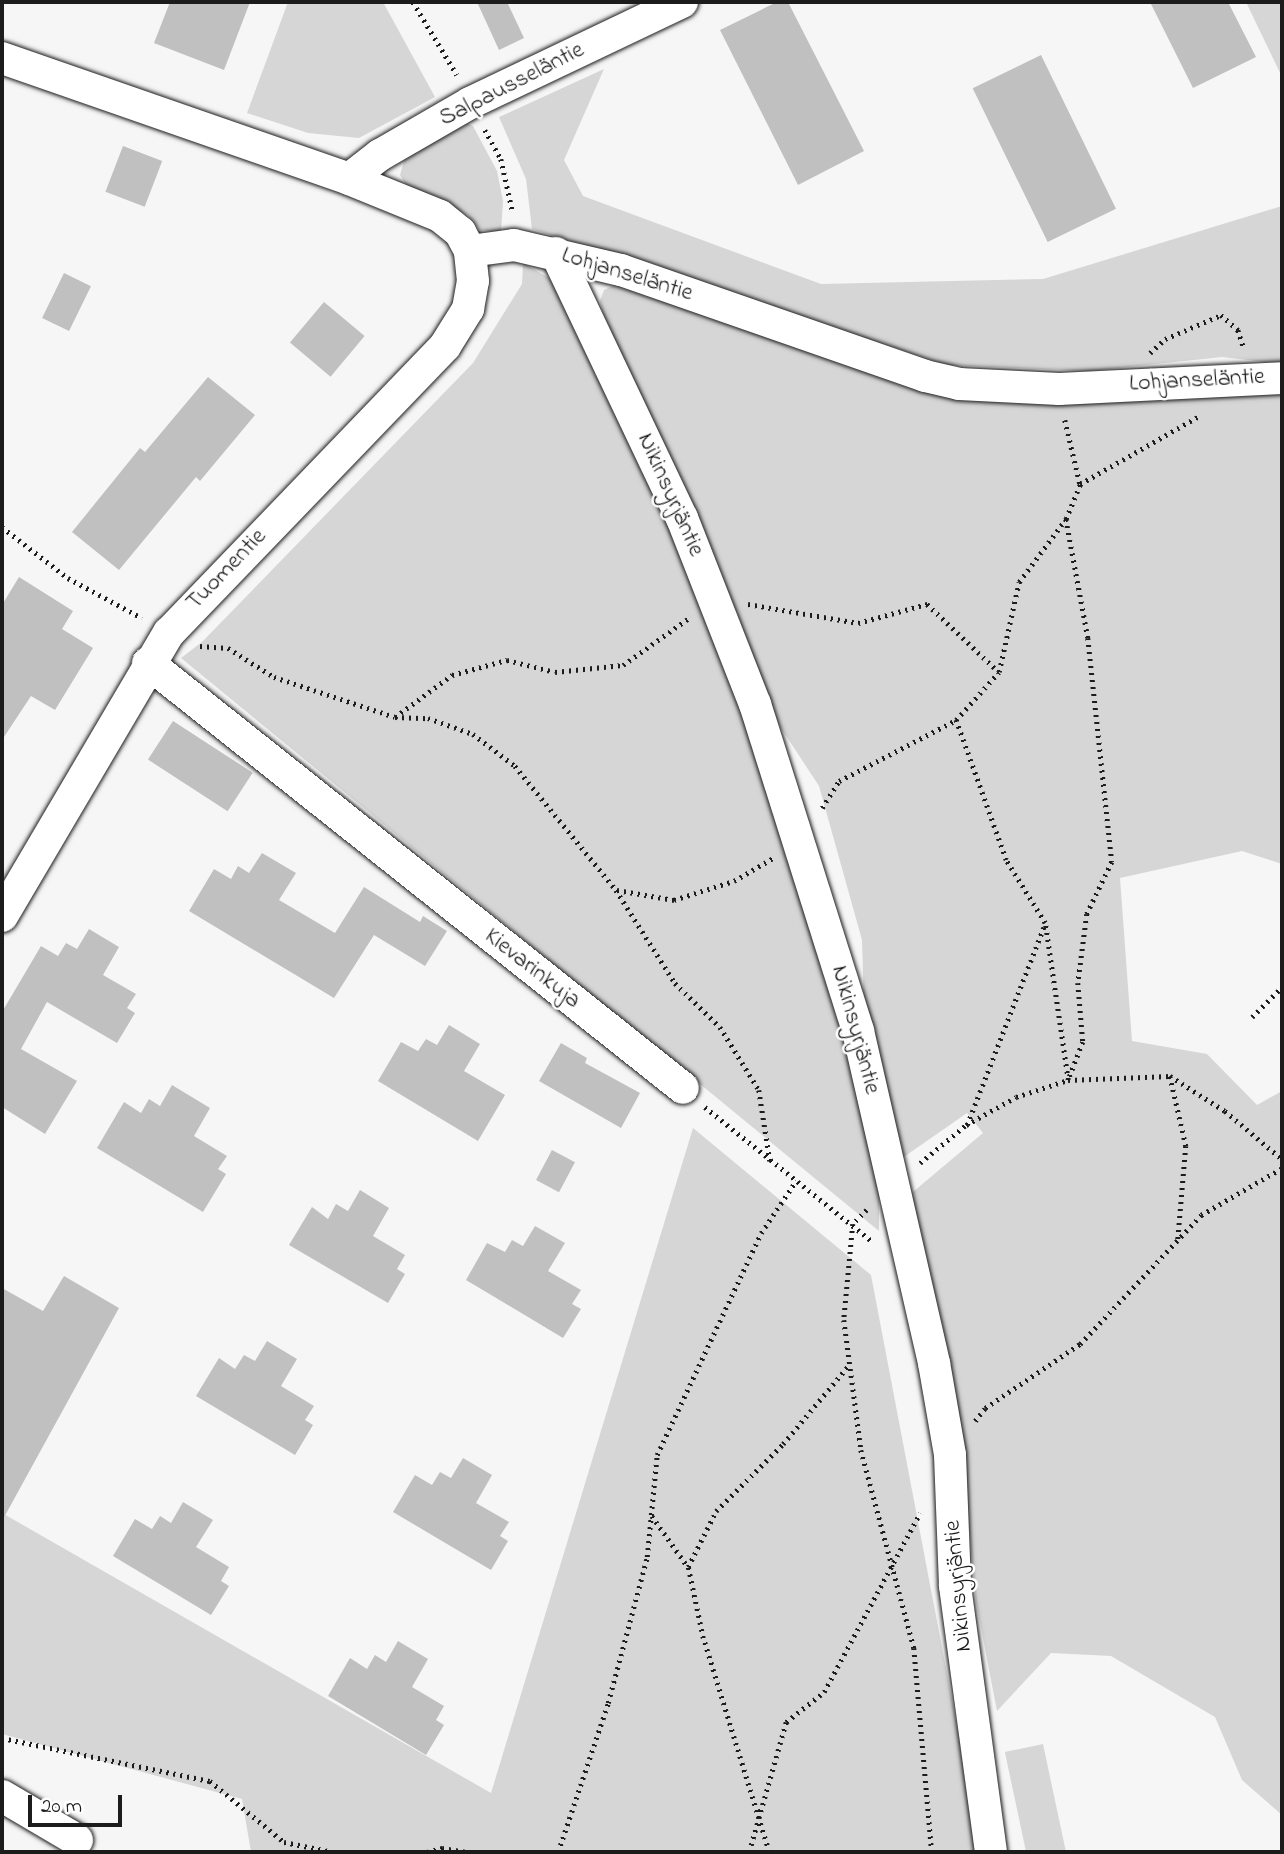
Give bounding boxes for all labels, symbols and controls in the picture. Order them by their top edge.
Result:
street label: Salpausseläntie [435,36,589,134]
street label: Lohjanseläntie [558,241,696,309]
street label: Lohjanseläntie [1128,363,1266,399]
street label: Nikinsyrjäntie [630,429,710,561]
street label: Tuomentie [181,523,273,617]
street label: Kievarinkuja [478,922,586,1016]
street label: Nikinsyrjäntie [824,962,886,1098]
street label: Nikinsyrjäntie [939,1519,979,1653]
scale bar [32,1780,126,1824]
text: 20 m [41,1792,82,1822]

